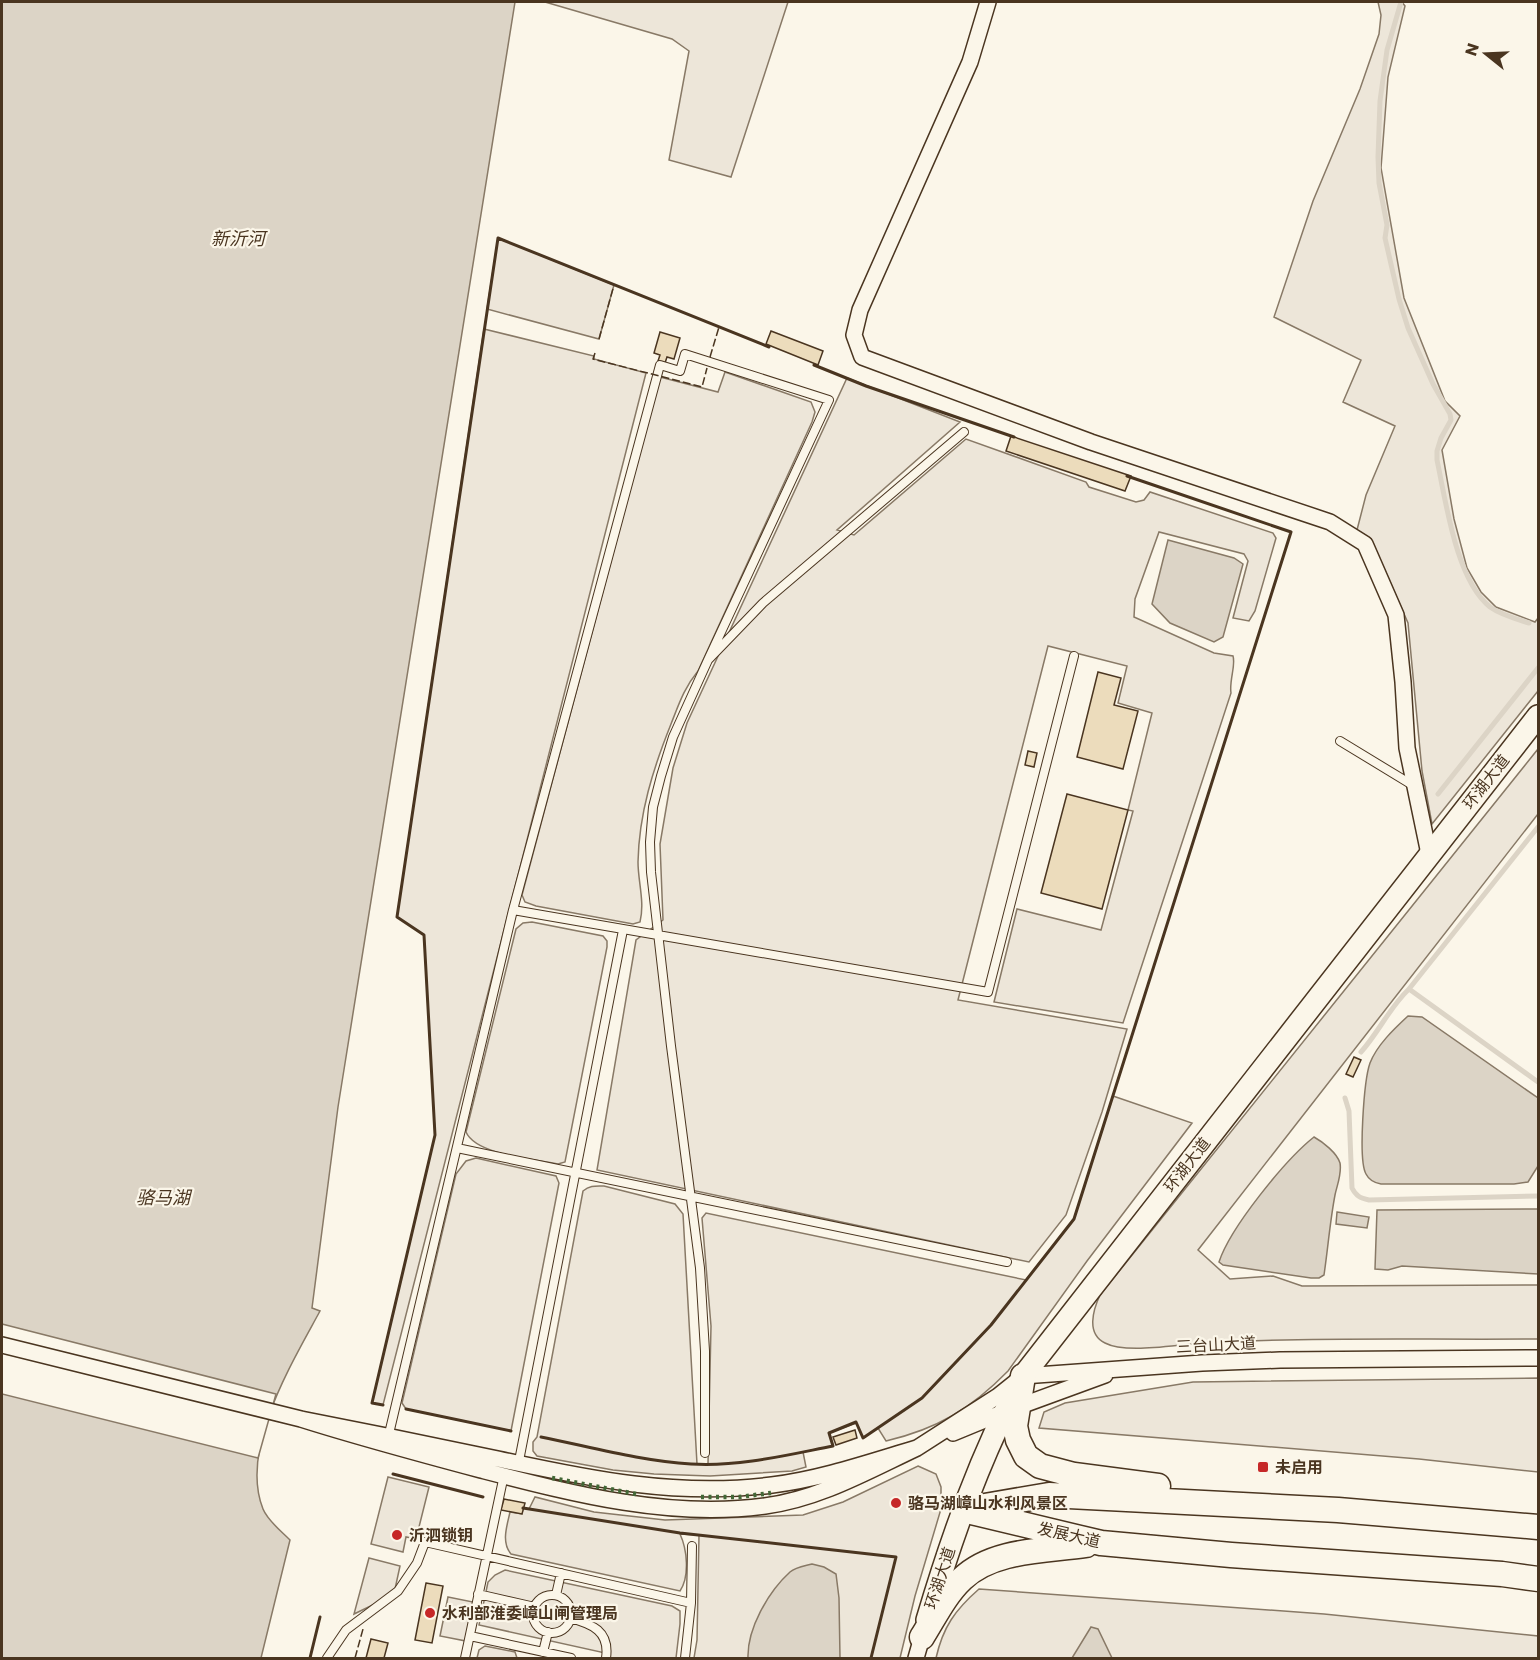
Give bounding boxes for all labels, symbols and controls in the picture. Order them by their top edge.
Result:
north arrow [1456,24,1516,84]
text: N [1459,40,1485,59]
water label: 新沂河 [211,226,268,251]
street label: 环湖大道 [1457,750,1515,814]
street label: 环湖大道 [1158,1133,1216,1197]
water label: 骆马湖 [136,1185,193,1210]
street label: 三台山大道 [1175,1331,1257,1359]
place label: 未启用 [1275,1456,1323,1479]
marker: 未启用 [1256,1460,1270,1474]
place label: 骆马湖嶂山水利风景区 [908,1492,1068,1515]
marker: 骆马湖嶂山水利风景区 [889,1496,903,1510]
street label: 发展大道 [1035,1517,1103,1553]
place label: 沂泗锁钥 [409,1524,473,1547]
marker: 沂泗锁钥 [390,1528,404,1542]
street label: 环湖大道 [919,1544,961,1612]
place label: 水利部淮委嶂山闸管理局 [442,1602,618,1625]
marker: 水利部淮委嶂山闸管理局 [423,1606,437,1620]

